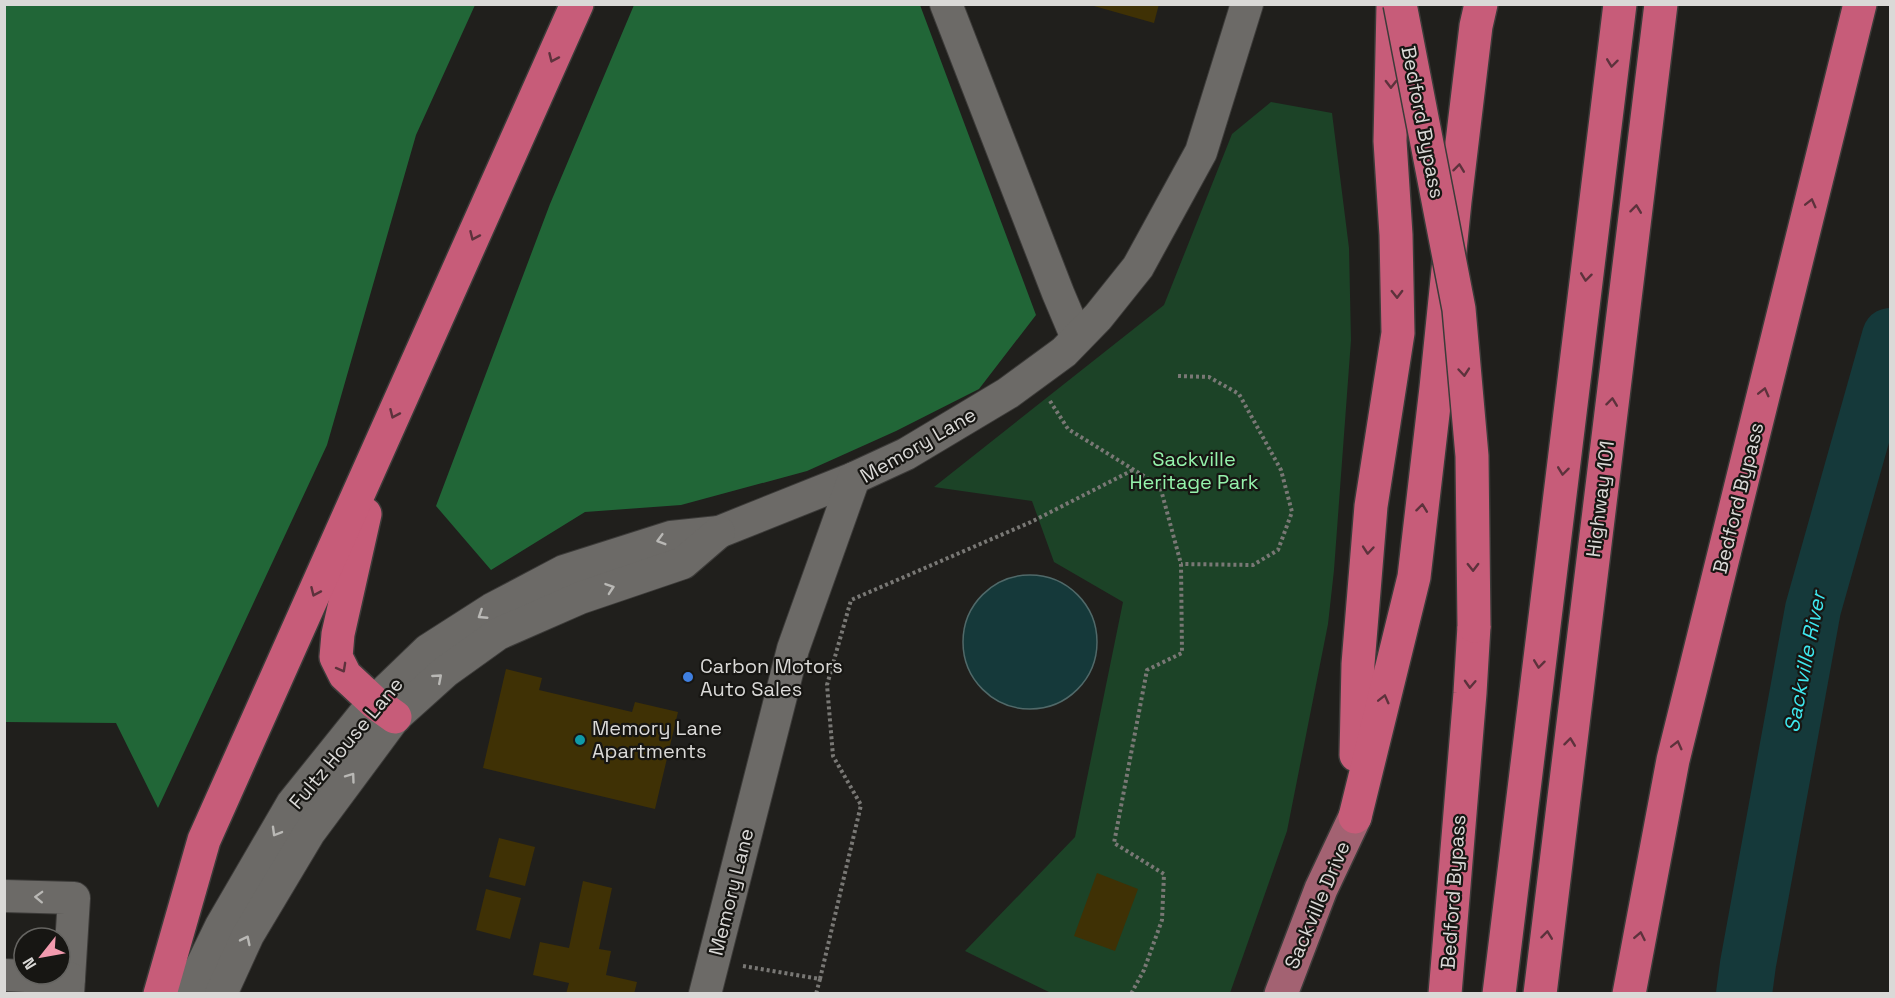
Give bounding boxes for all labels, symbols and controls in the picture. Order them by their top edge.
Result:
street label: Bedford Bypass [1395,44,1451,200]
one-way arrow [548,52,560,63]
one-way arrow [1607,58,1619,67]
one-way arrow [1385,79,1398,88]
one-way arrow [1452,164,1464,173]
one-way arrow [1803,198,1816,208]
one-way arrow [1629,204,1641,213]
one-way arrow [469,230,481,241]
one-way arrow [1581,272,1593,282]
one-way arrow [1391,289,1403,298]
one-way arrow [1458,368,1471,377]
one-way arrow [1757,387,1770,397]
one-way arrow [1605,398,1618,407]
street label: Memory Lane [855,401,981,489]
one-way arrow [390,408,402,419]
street label: Bedford Bypass [1707,420,1769,576]
street label: Highway 101 [1580,439,1620,559]
park label: Sackville Heritage Park [1129,446,1259,495]
one-way arrow [1557,466,1569,475]
one-way arrow [1415,504,1428,513]
one-way arrow [657,533,667,545]
one-way arrow [1362,545,1375,554]
one-way arrow [1467,562,1479,571]
one-way arrow [604,582,615,595]
one-way arrow [310,586,322,597]
water label: Sackville River [1778,587,1832,735]
one-way arrow [478,608,489,619]
place label: Carbon Motors Auto Sales [700,653,843,702]
one-way arrow [1533,660,1546,669]
one-way arrow [335,662,346,672]
marker: Carbon Motors Auto Sales [681,670,695,684]
street label: Fultz House Lane [283,672,409,814]
one-way arrow [432,674,442,685]
one-way arrow [1464,680,1477,689]
one-way arrow [1376,694,1389,704]
place label: Memory Lane Apartments [592,715,722,764]
marker: Memory Lane Apartments [573,733,587,747]
one-way arrow [1564,737,1576,746]
one-way arrow [1669,740,1682,750]
one-way arrow [344,772,355,783]
street label: Bedford Bypass [1435,814,1471,970]
one-way arrow [271,825,283,836]
street label: Memory Lane [703,826,759,958]
street label: Sackville Drive [1278,837,1356,973]
one-way arrow [35,891,44,903]
north arrow [12,926,72,986]
one-way arrow [1540,931,1552,940]
one-way arrow [1633,931,1646,941]
one-way arrow [238,936,250,947]
text: N [18,953,41,973]

